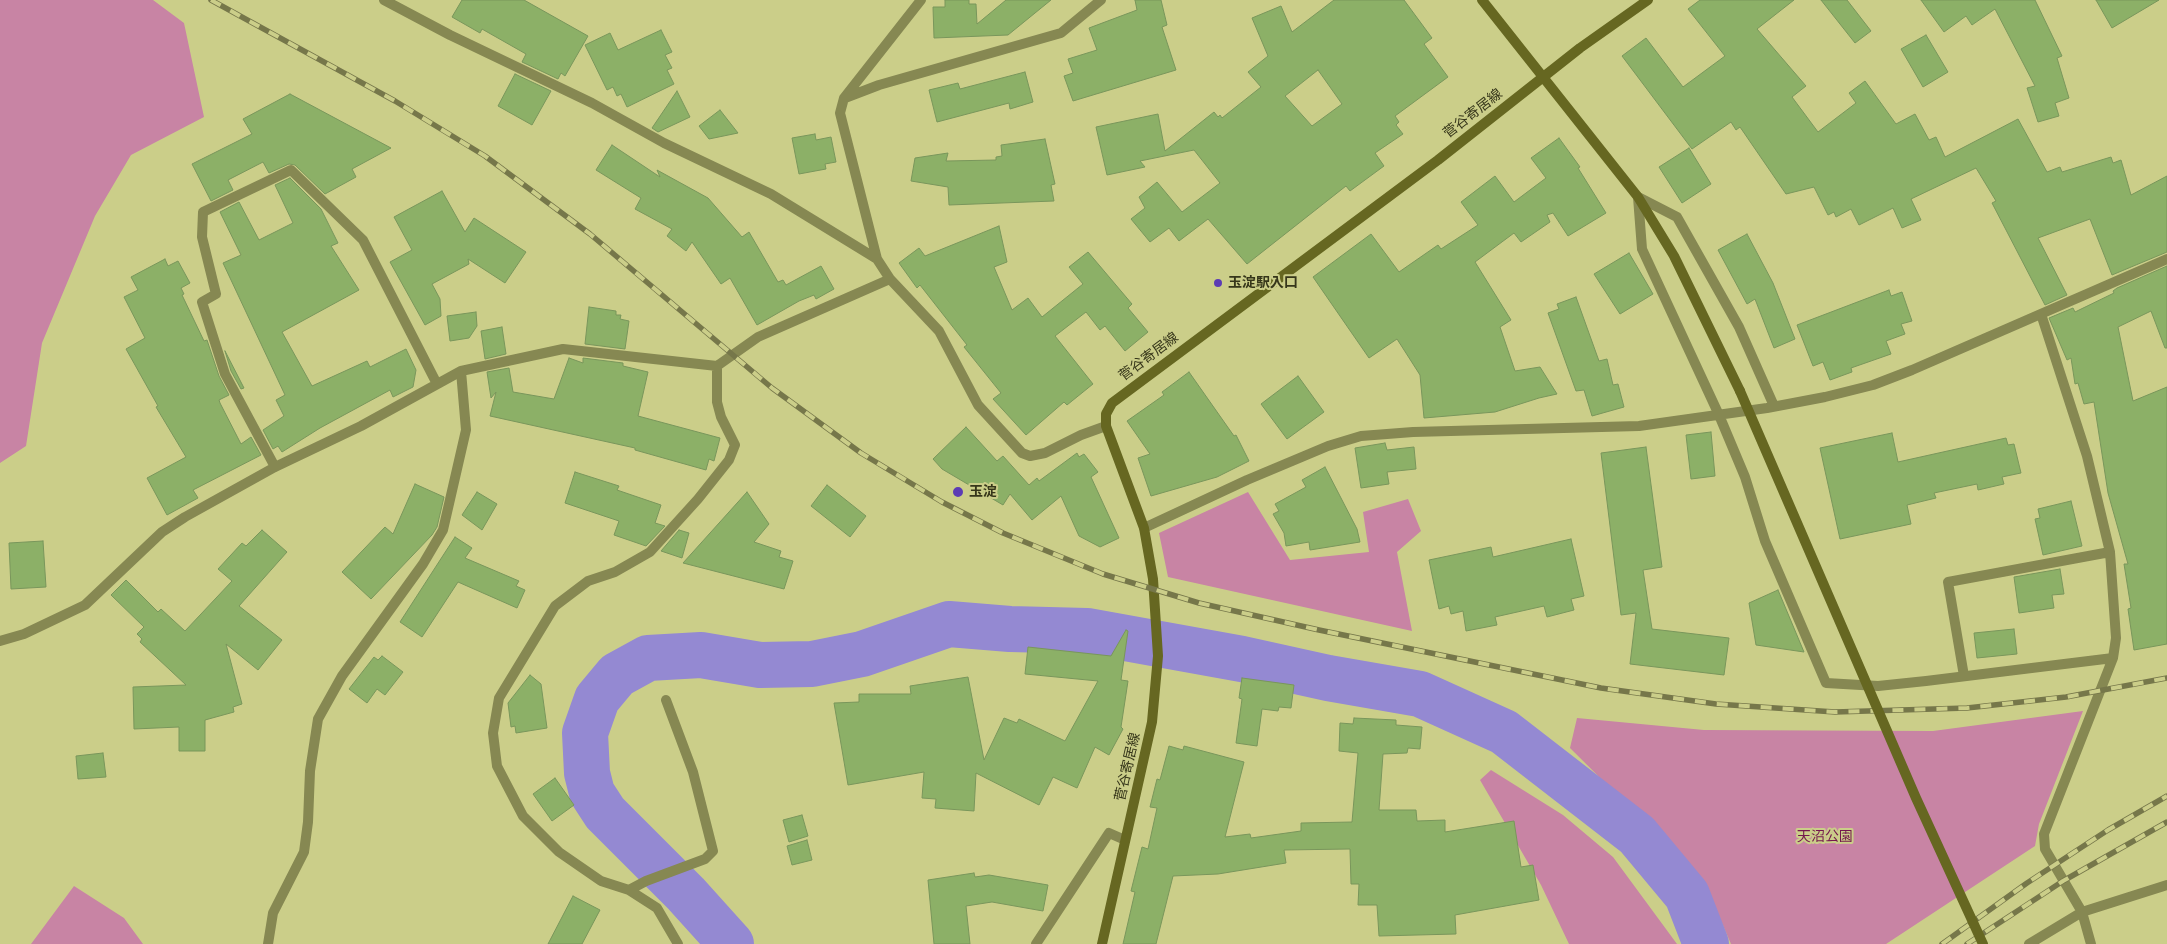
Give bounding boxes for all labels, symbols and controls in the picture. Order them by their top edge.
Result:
street label: 菅谷寄居線 [1440,86,1506,142]
place label: 玉淀駅入口 [1228,275,1298,291]
marker: 玉淀駅入口 [1212,277,1224,289]
street label: 菅谷寄居線 [1116,329,1182,385]
place label: 玉淀 [969,484,997,500]
marker: 玉淀 [951,485,965,499]
street label: 菅谷寄居線 [1112,731,1144,803]
park label: 天沼公園 [1797,829,1853,845]

